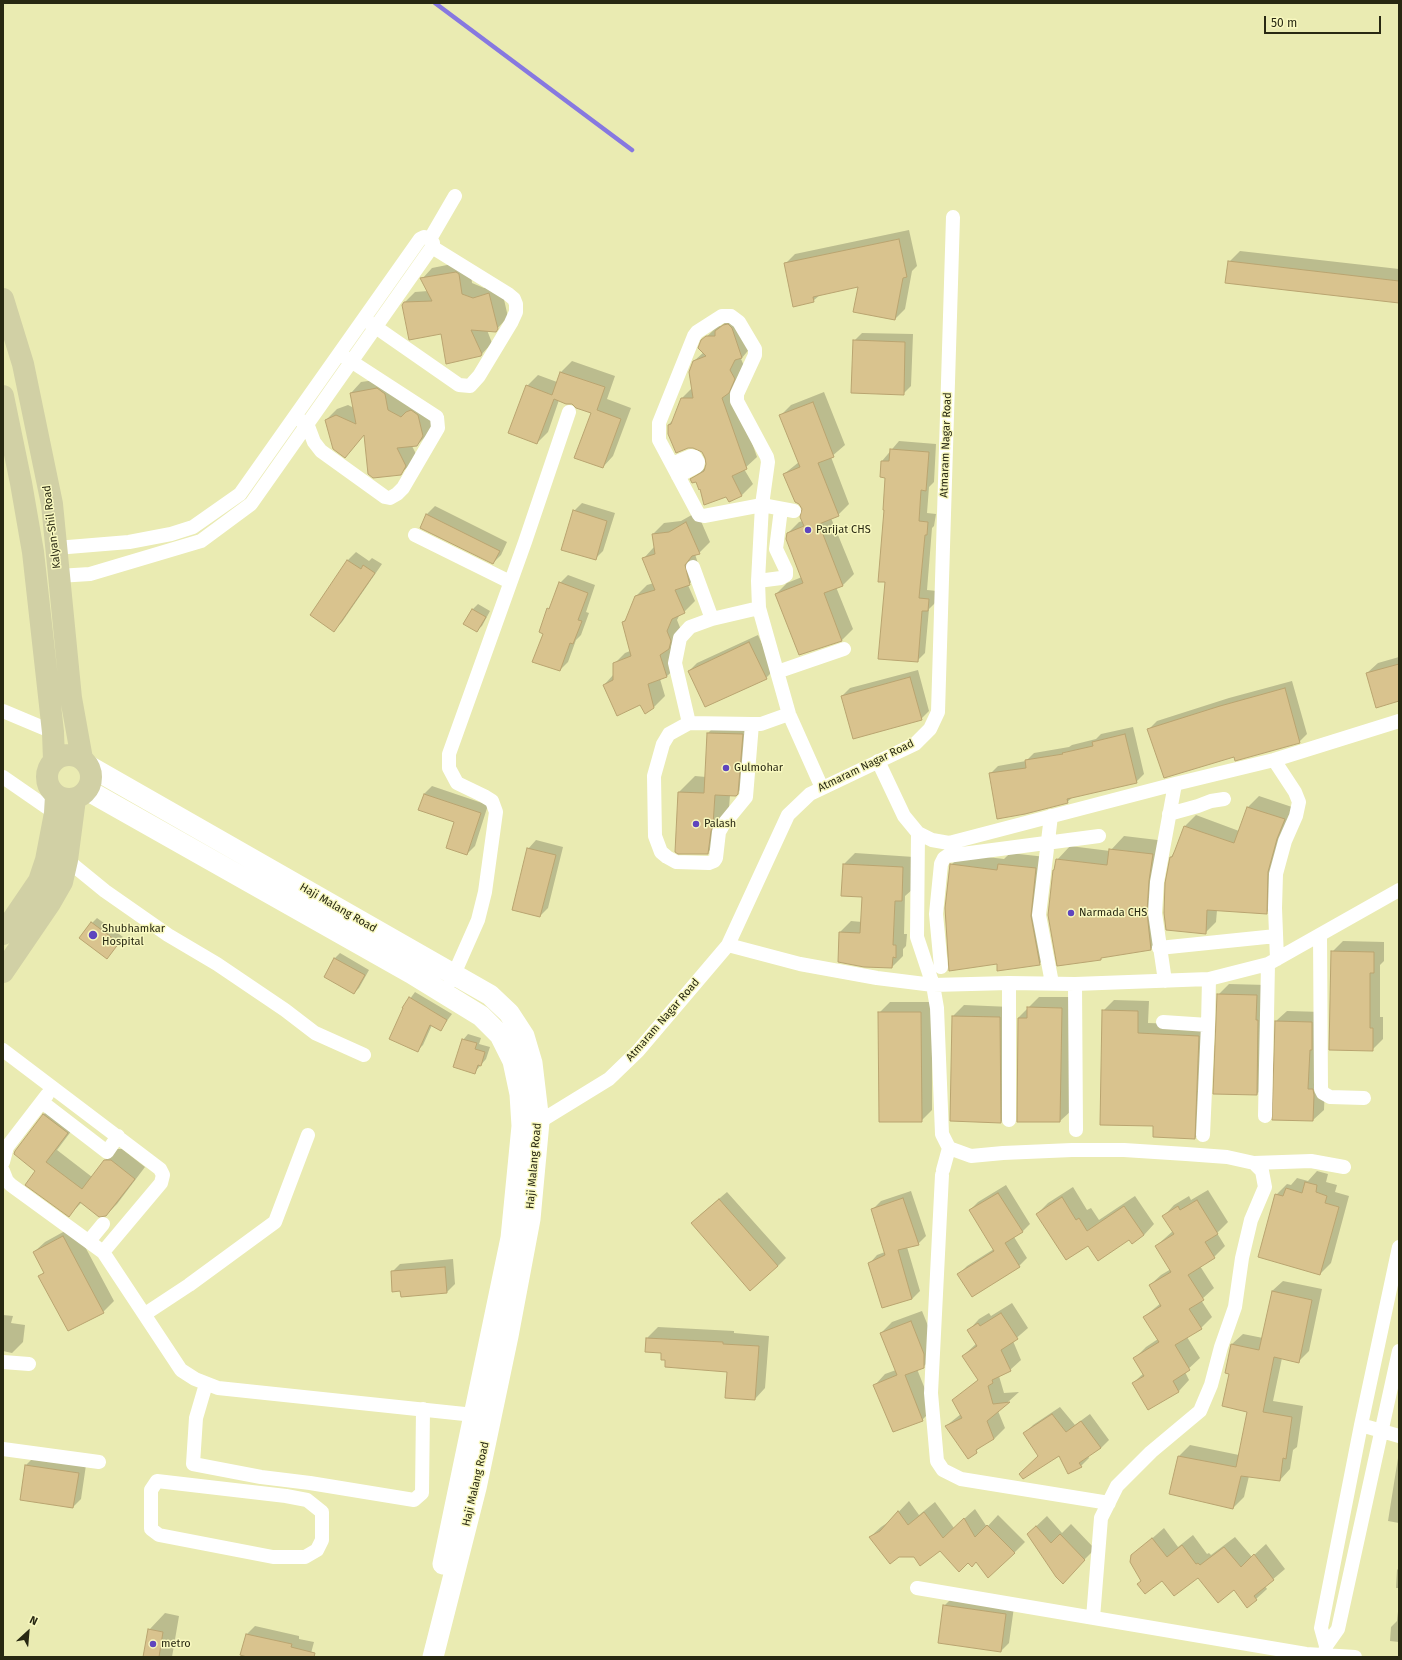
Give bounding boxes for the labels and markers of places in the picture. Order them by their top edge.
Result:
place label: Parijat CHS [816,523,871,537]
marker: Parijat CHS [803,525,813,535]
place label: Gulmohar [734,761,783,775]
marker: Gulmohar [721,763,731,773]
place label: Palash [704,817,736,831]
marker: Palash [691,819,701,829]
place label: Narmada CHS [1079,906,1147,920]
marker: Narmada CHS [1066,908,1076,918]
place label: Shubhamkar Hospital [102,922,165,948]
marker: Shubhamkar Hospital [87,929,99,941]
place label: metro [161,1637,191,1651]
marker: metro [148,1639,158,1649]

